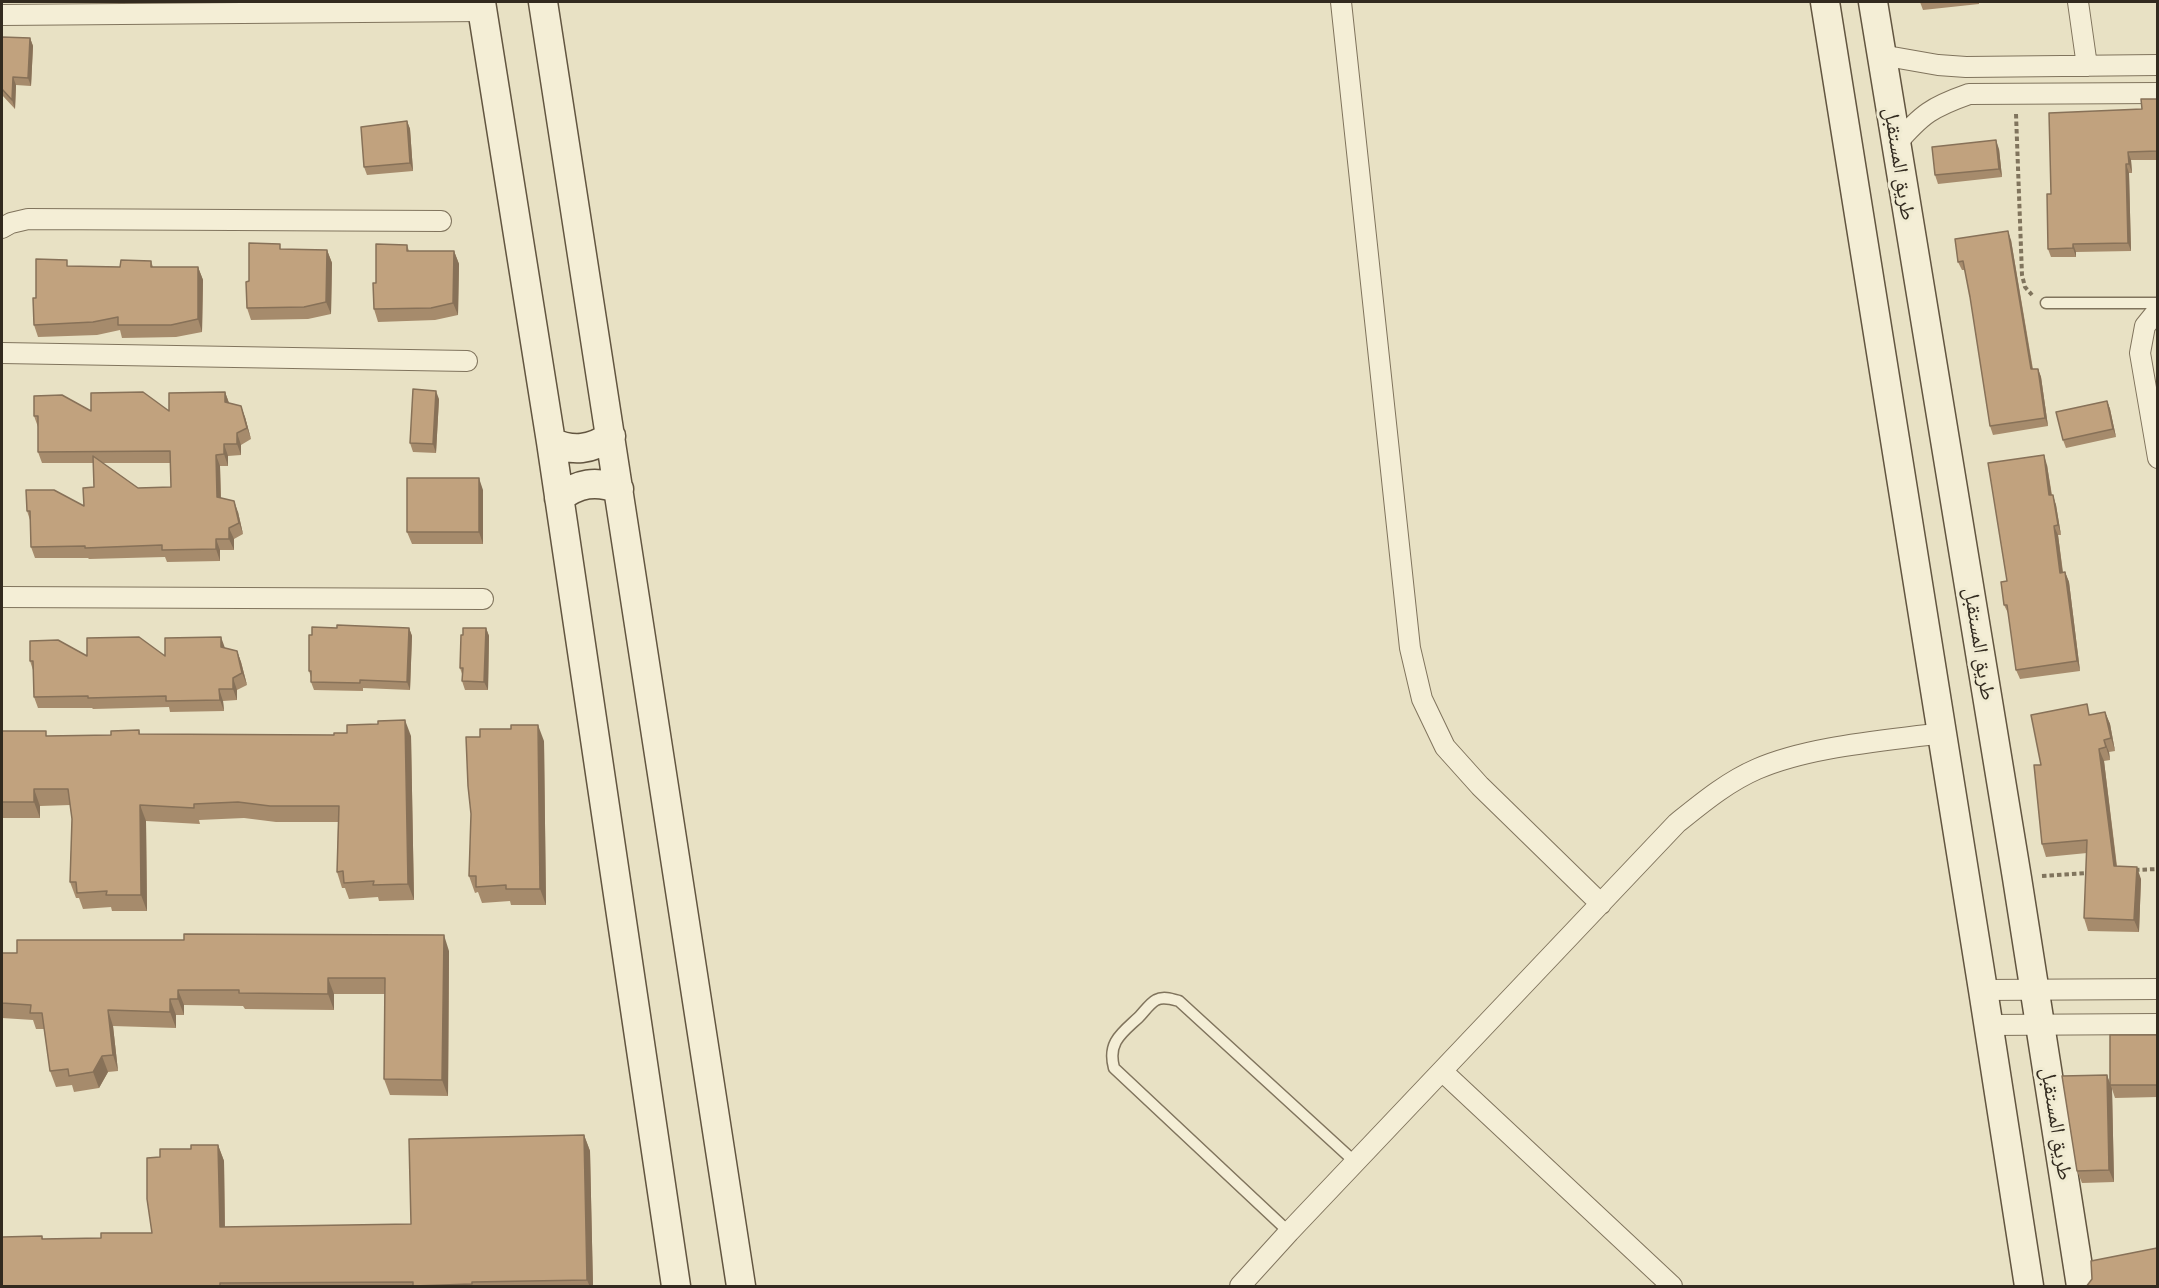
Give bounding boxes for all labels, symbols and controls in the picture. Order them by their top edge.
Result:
street label: طريق المستقبل [1878,106,1920,222]
street label: طريق المستقبل [1958,586,2000,702]
street label: طريق المستقبل [2035,1066,2077,1182]

